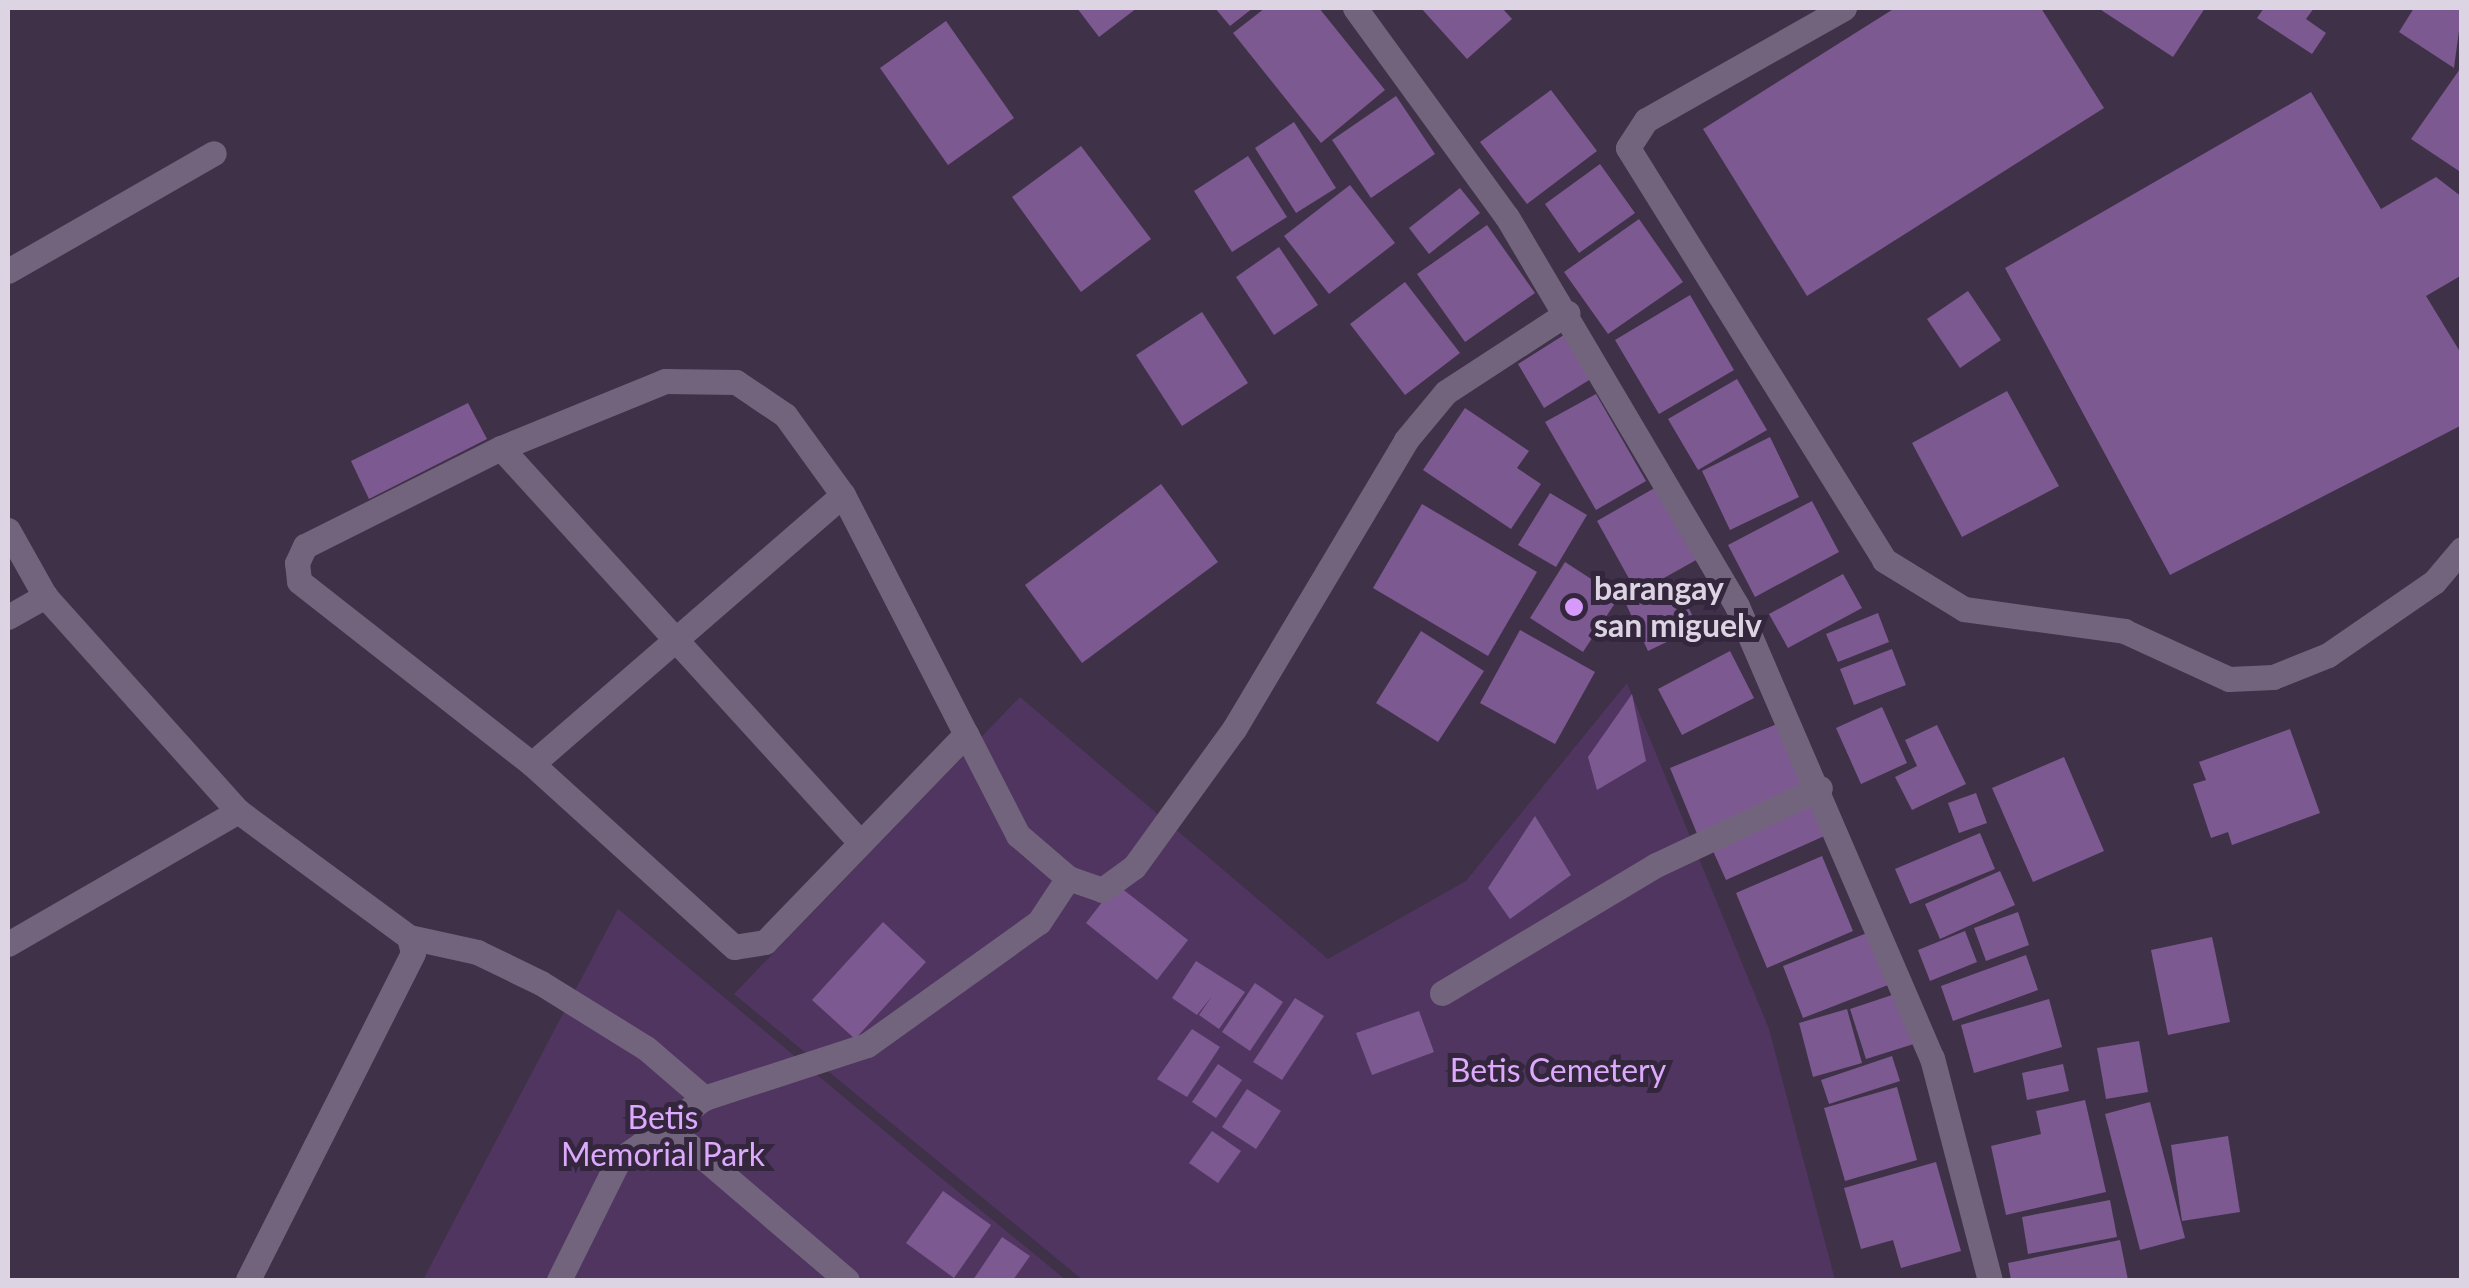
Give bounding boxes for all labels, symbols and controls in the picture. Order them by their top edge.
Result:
place label: barangay san miguelv [1594,570,1762,645]
marker: barangay san miguelv [1563,596,1585,618]
park label: Betis Cemetery [1450,1051,1666,1089]
park label: Betis Memorial Park [561,1099,765,1174]

